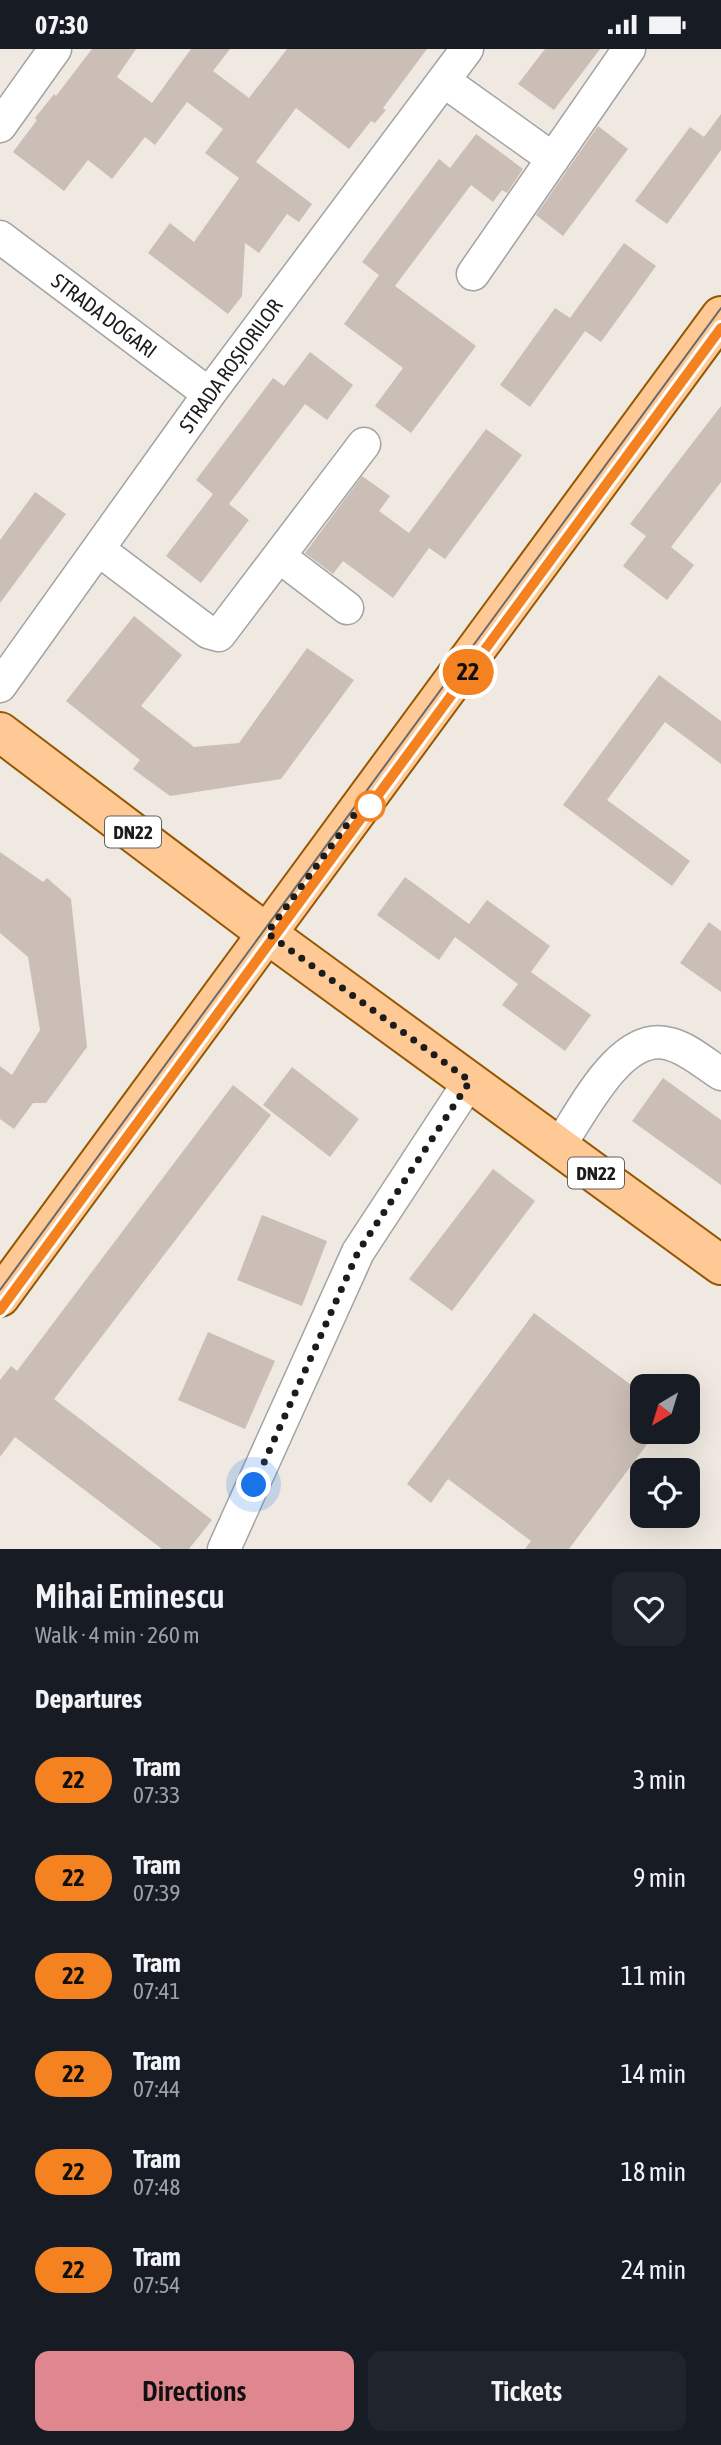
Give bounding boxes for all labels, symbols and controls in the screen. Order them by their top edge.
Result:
text: 07:30 [35,10,89,40]
street label: STRADA DOGARI [47,268,162,362]
street label: STRADA ROȘIORILOR [174,294,287,437]
line badge: 22 [436,649,500,695]
text: 22 [457,658,479,685]
unlabelled marker [355,791,385,821]
road number: DN22 [105,817,161,847]
road number: DN22 [568,1157,624,1189]
north arrow [630,1374,700,1444]
map controls [630,1374,700,1528]
button: locate [630,1458,700,1528]
your location [236,1467,271,1502]
button: heart [612,1572,686,1646]
text: Mihai Eminescu [35,1577,224,1615]
text: Walk · 4 min · 260 m [35,1622,199,1648]
text: Departures [35,1684,142,1714]
text: Tram [133,1752,181,1782]
text: 3 min [633,1765,686,1795]
text: 22 [62,1766,85,1793]
text: 07:33 [133,1782,180,1808]
text: Tram [133,1850,181,1880]
text: 9 min [633,1863,686,1893]
text: 22 [62,1864,85,1891]
text: 07:39 [133,1880,180,1906]
text: Tram [133,1948,181,1978]
text: 11 min [621,1961,686,1991]
text: 22 [62,1962,85,1989]
text: 07:41 [133,1978,180,2004]
text: Tram [133,2046,181,2076]
text: 14 min [621,2059,686,2089]
text: 22 [62,2060,85,2087]
text: 07:44 [133,2076,180,2102]
text: Tram [133,2144,181,2174]
text: 18 min [621,2157,686,2187]
text: 22 [62,2158,85,2185]
text: 07:48 [133,2174,180,2200]
text: Tram [133,2242,181,2272]
text: 24 min [621,2255,686,2285]
text: 22 [62,2256,85,2283]
text: 07:54 [133,2272,180,2298]
button: Directions [35,2351,354,2431]
button: Tickets [368,2351,686,2431]

